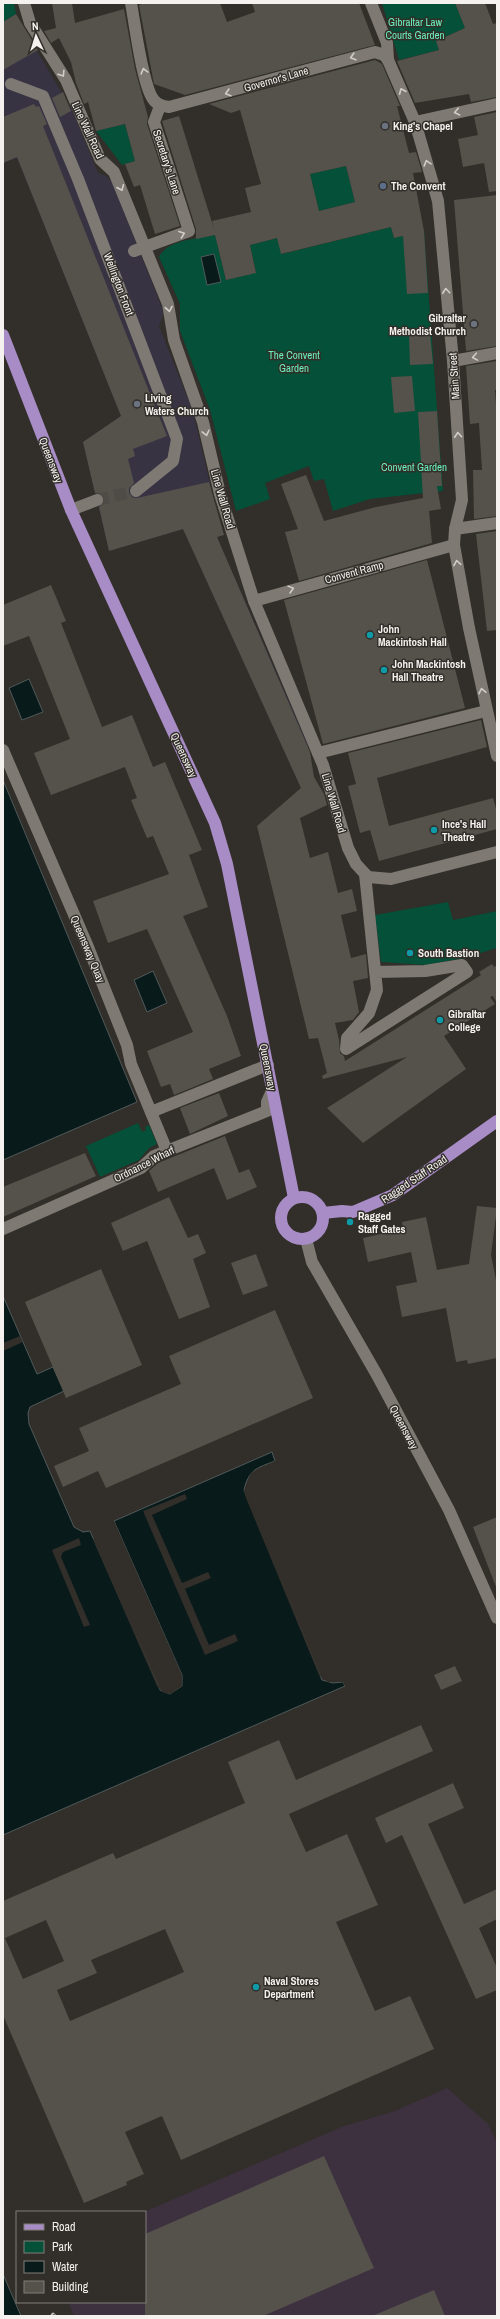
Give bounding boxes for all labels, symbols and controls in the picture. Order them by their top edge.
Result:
park label: Gibraltar Law Courts Garden [385,15,445,42]
north arrow [16,16,56,56]
text: N [32,19,39,33]
one-way arrow [350,53,357,61]
street label: Governor's Lane [242,63,310,95]
one-way arrow [141,68,149,74]
one-way arrow [57,70,65,77]
one-way arrow [225,88,232,97]
one-way arrow [398,88,406,95]
street label: Line Wall Road [69,99,107,161]
one-way arrow [454,107,460,116]
place label: King's Chapel [393,119,453,133]
marker: King's Chapel [380,121,390,131]
street label: Secretary's Lane [150,128,184,196]
one-way arrow [423,160,432,167]
place label: The Convent [391,179,446,193]
marker: The Convent [378,181,388,191]
one-way arrow [116,184,124,192]
one-way arrow [178,230,185,238]
street label: Wellington Front [101,251,138,318]
one-way arrow [442,288,451,294]
one-way arrow [164,306,172,312]
place label: Gibraltar Methodist Church [389,311,466,338]
marker: Gibraltar Methodist Church [469,319,479,329]
park label: The Convent Garden [268,348,320,375]
street label: Main Street [445,352,463,400]
one-way arrow [472,352,478,361]
place label: Living Waters Church [145,391,209,418]
marker: Living Waters Church [132,399,142,409]
one-way arrow [201,430,209,436]
one-way arrow [453,432,462,438]
street label: Queensway [36,435,66,485]
park label: Convent Garden [381,460,447,474]
street label: Line Wall Road [208,468,238,530]
street label: Convent Ramp [323,557,385,587]
one-way arrow [453,560,462,566]
one-way arrow [287,585,294,594]
place label: John Mackintosh Hall [378,622,447,649]
marker: John Mackintosh Hall [365,630,375,640]
place label: John Mackintosh Hall Theatre [392,657,466,684]
marker: John Mackintosh Hall Theatre [379,665,389,675]
one-way arrow [479,688,487,694]
street label: Queensway [168,730,201,780]
street label: Line Wall Road [319,772,349,834]
place label: Ince's Hall Theatre [442,817,486,844]
marker: Ince's Hall Theatre [429,825,439,835]
street label: Queensway Quay [68,913,109,985]
place label: South Bastion [418,946,479,960]
marker: South Bastion [405,948,415,958]
place label: Gibraltar College [448,1007,486,1034]
marker: Gibraltar College [435,1015,445,1025]
street label: Queensway [257,1042,280,1092]
street label: Ordnance Wharf [111,1143,177,1185]
street label: Ragged Staff Road [378,1152,450,1206]
place label: Ragged Staff Gates [358,1209,406,1236]
marker: Ragged Staff Gates [345,1217,355,1227]
street label: Queensway [387,1403,422,1452]
place label: Naval Stores Department [264,1974,319,2001]
marker: Naval Stores Department [251,1982,261,1992]
legend [16,2211,146,2303]
text: Road [52,2219,76,2235]
text: Park [52,2239,72,2255]
text: Water [52,2259,79,2275]
text: Building [52,2279,89,2295]

